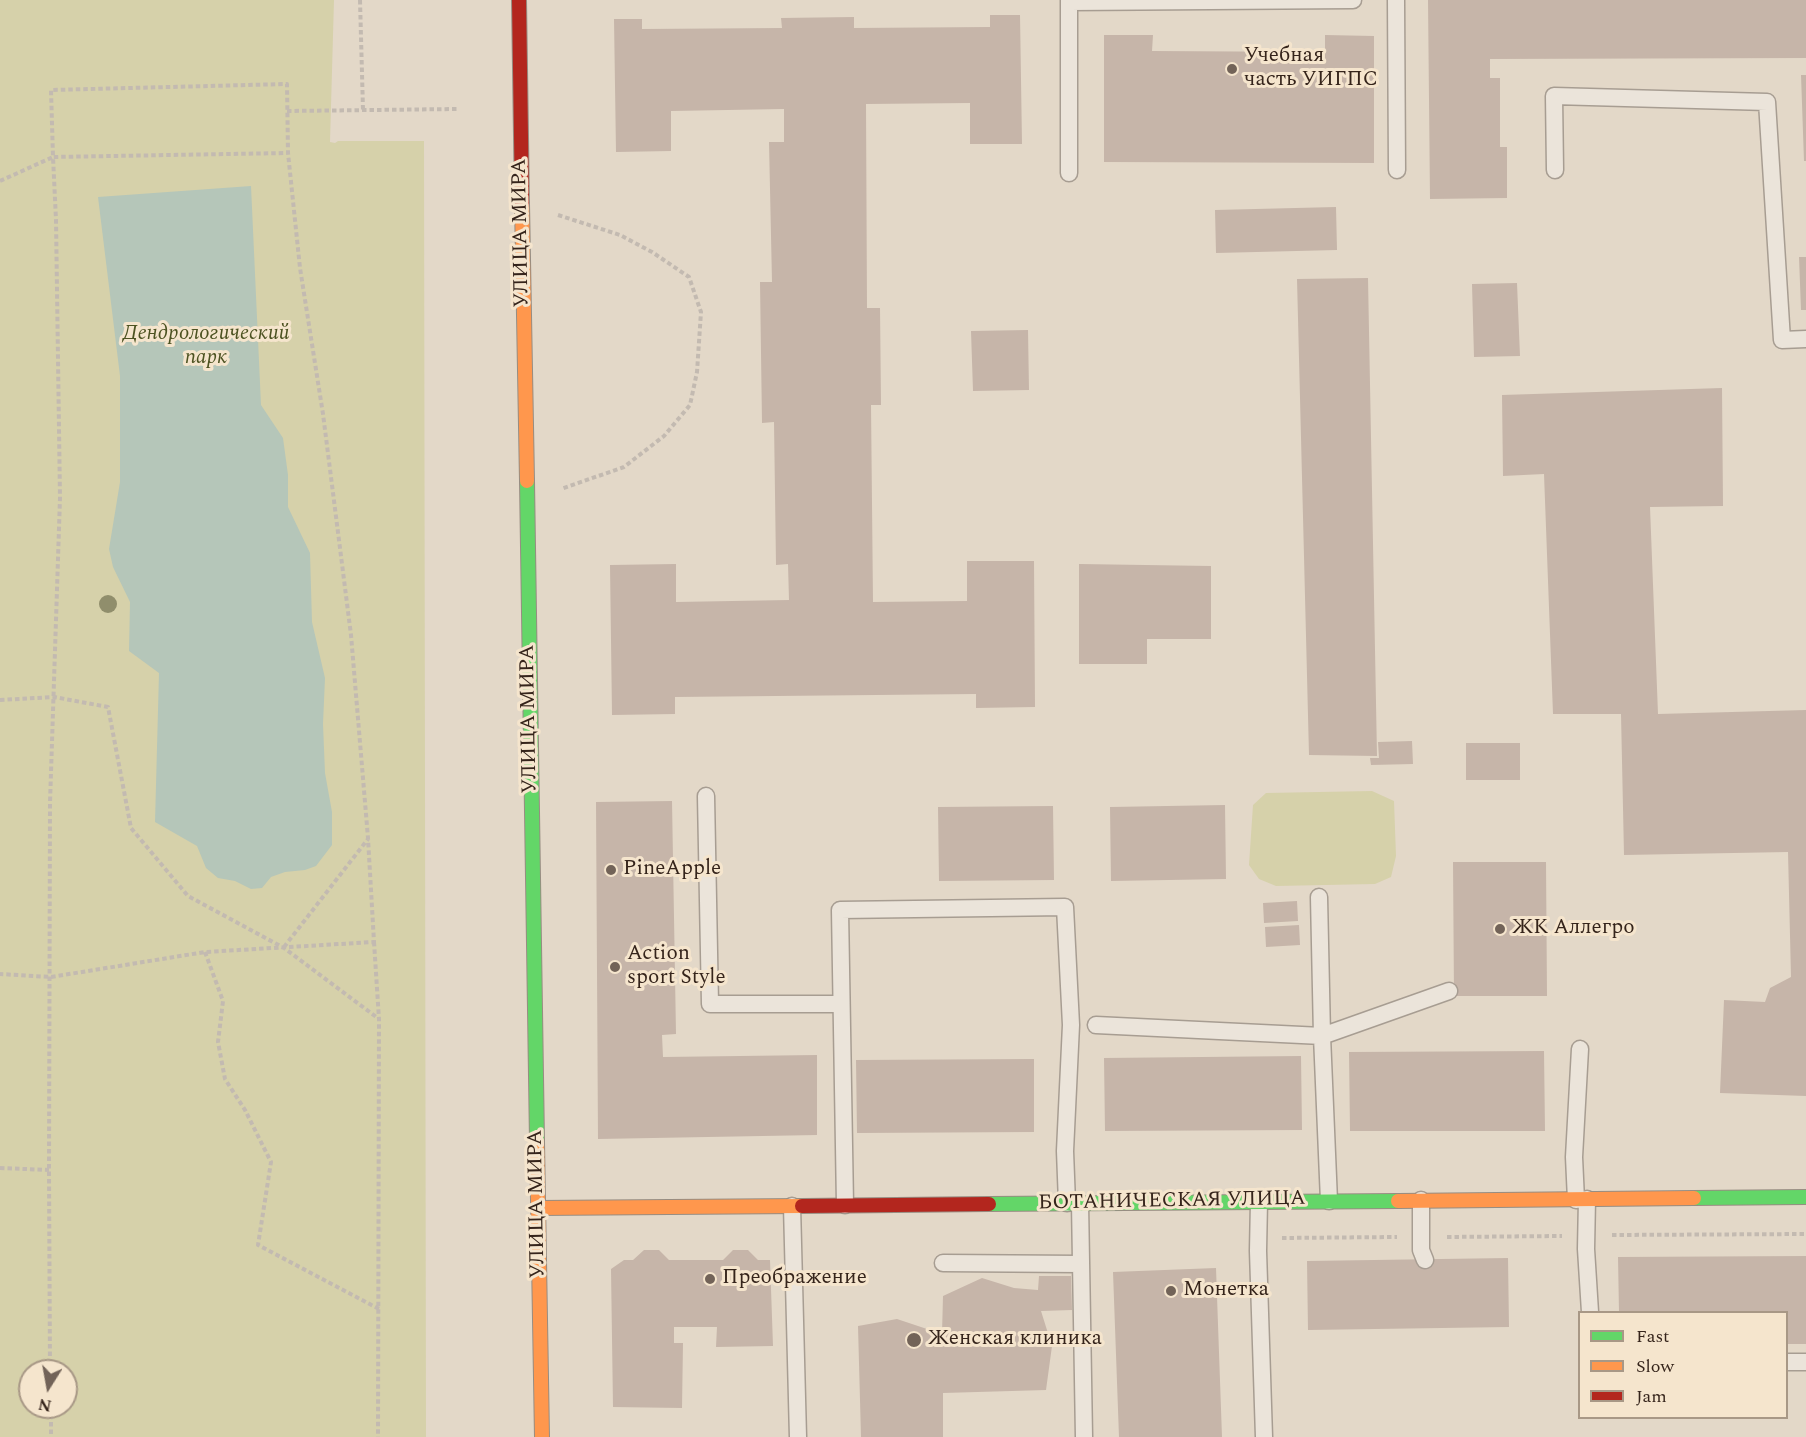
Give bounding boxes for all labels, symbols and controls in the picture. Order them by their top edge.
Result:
place label: Учебная часть УИГПС [1244,44,1378,94]
marker: Учебная часть УИГПС [1225,62,1239,76]
street label: УЛИЦА МИРА [508,158,536,308]
park label: Дендрологический парк [123,322,289,372]
street label: УЛИЦА МИРА [516,644,544,794]
place label: PineApple [623,857,721,883]
marker: PineApple [604,863,618,877]
place label: ЖК Аллегро [1512,916,1635,942]
marker: ЖК Аллегро [1493,922,1507,936]
place label: Action sport Style [627,942,726,992]
marker: Action sport Style [608,960,622,974]
street label: УЛИЦА МИРА [524,1129,552,1279]
street label: БОТАНИЧЕСКАЯ УЛИЦА [1038,1187,1306,1217]
place label: Преображение [722,1266,867,1292]
marker: Преображение [703,1272,717,1286]
place label: Монетка [1183,1278,1269,1304]
marker: Монетка [1164,1284,1178,1298]
legend [1578,1311,1788,1419]
text: Fast [1636,1323,1669,1350]
place label: Женская клиника [928,1327,1102,1353]
marker: Женская клиника [905,1331,923,1349]
text: Slow [1636,1353,1674,1380]
north arrow [18,1359,78,1419]
text: Jam [1636,1383,1667,1410]
text: N [36,1392,54,1418]

